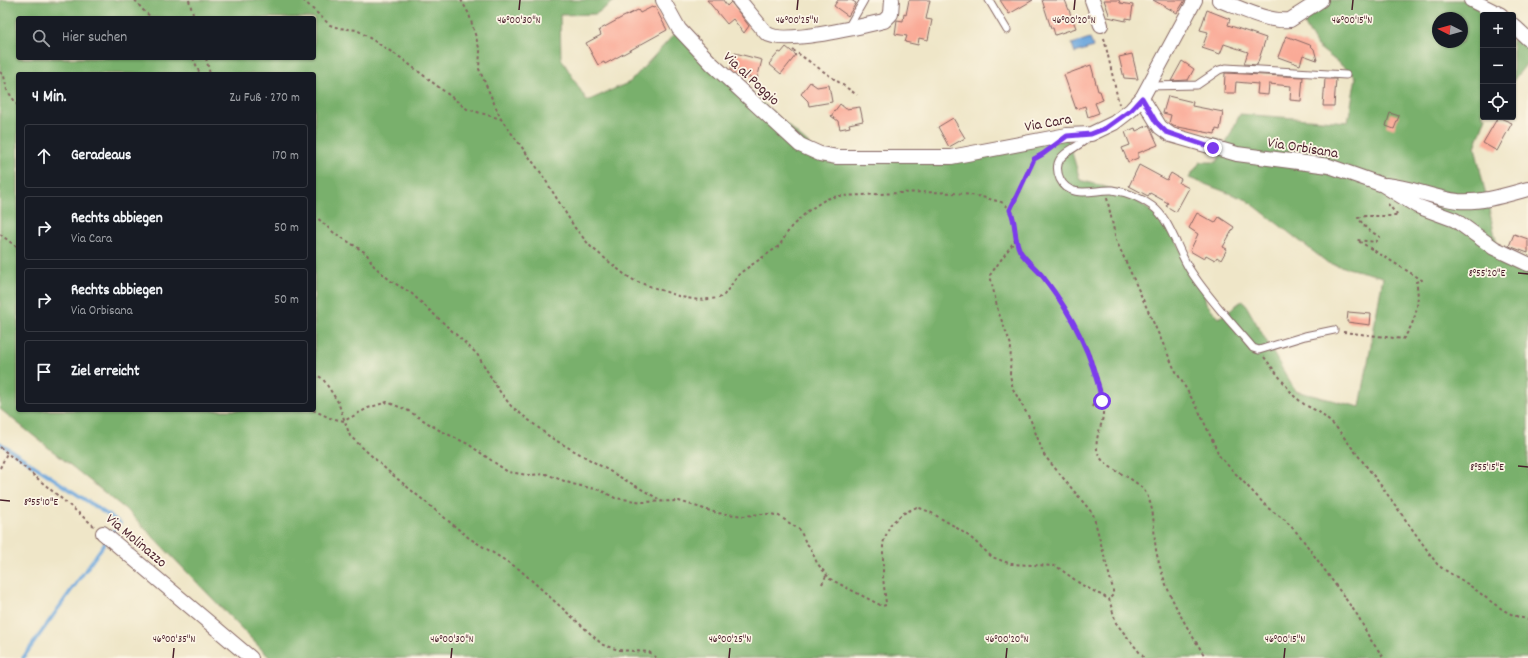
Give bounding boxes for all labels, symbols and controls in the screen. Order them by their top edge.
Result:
north arrow [1432,12,1468,48]
map controls [1480,12,1516,120]
button: + [1480,12,1516,48]
text: 46°00'30"N [497,14,541,28]
text: 46°00'25"N [776,14,818,28]
text: 46°00'20"N [1052,14,1096,28]
text: 46°00'15"N [1332,14,1372,28]
search box [16,16,316,60]
icon: search [30,27,52,49]
text: Hier suchen [62,27,127,49]
street label: Via al Poggio [717,47,784,112]
button: − [1480,48,1516,84]
button: locate [1480,84,1516,120]
text: 4 Min. [32,86,67,110]
text: Zu Fuß · 270 m [230,89,300,108]
street label: Via Cara [1023,109,1075,139]
street label: Via Orbisana [1266,133,1340,166]
route end [1204,139,1222,157]
icon: ahead [33,145,55,167]
text: Geradeaus [71,145,131,167]
text: 170 m [272,147,299,166]
text: Rechts abbiegen [71,208,163,230]
icon: right [33,217,55,239]
text: 50 m [274,219,299,238]
text: Via Cara [71,230,112,249]
text: 8°55'20"E [1469,267,1506,281]
text: Rechts abbiegen [71,280,163,302]
icon: right [33,289,55,311]
text: 50 m [274,291,299,310]
text: Via Orbisana [71,302,133,321]
icon: arrive [33,361,55,383]
text: Ziel erreicht [71,361,139,383]
route start [1093,392,1111,410]
text: 8°55'15"E [1470,461,1504,475]
text: 8°55'10"E [24,496,59,510]
street label: Via Molinazzo [100,509,171,574]
text: 46°00'35"N [153,633,195,647]
text: 46°00'30"N [430,633,474,647]
text: 46°00'25"N [709,633,751,647]
text: 46°00'20"N [985,633,1029,647]
text: 46°00'15"N [1265,633,1305,647]

